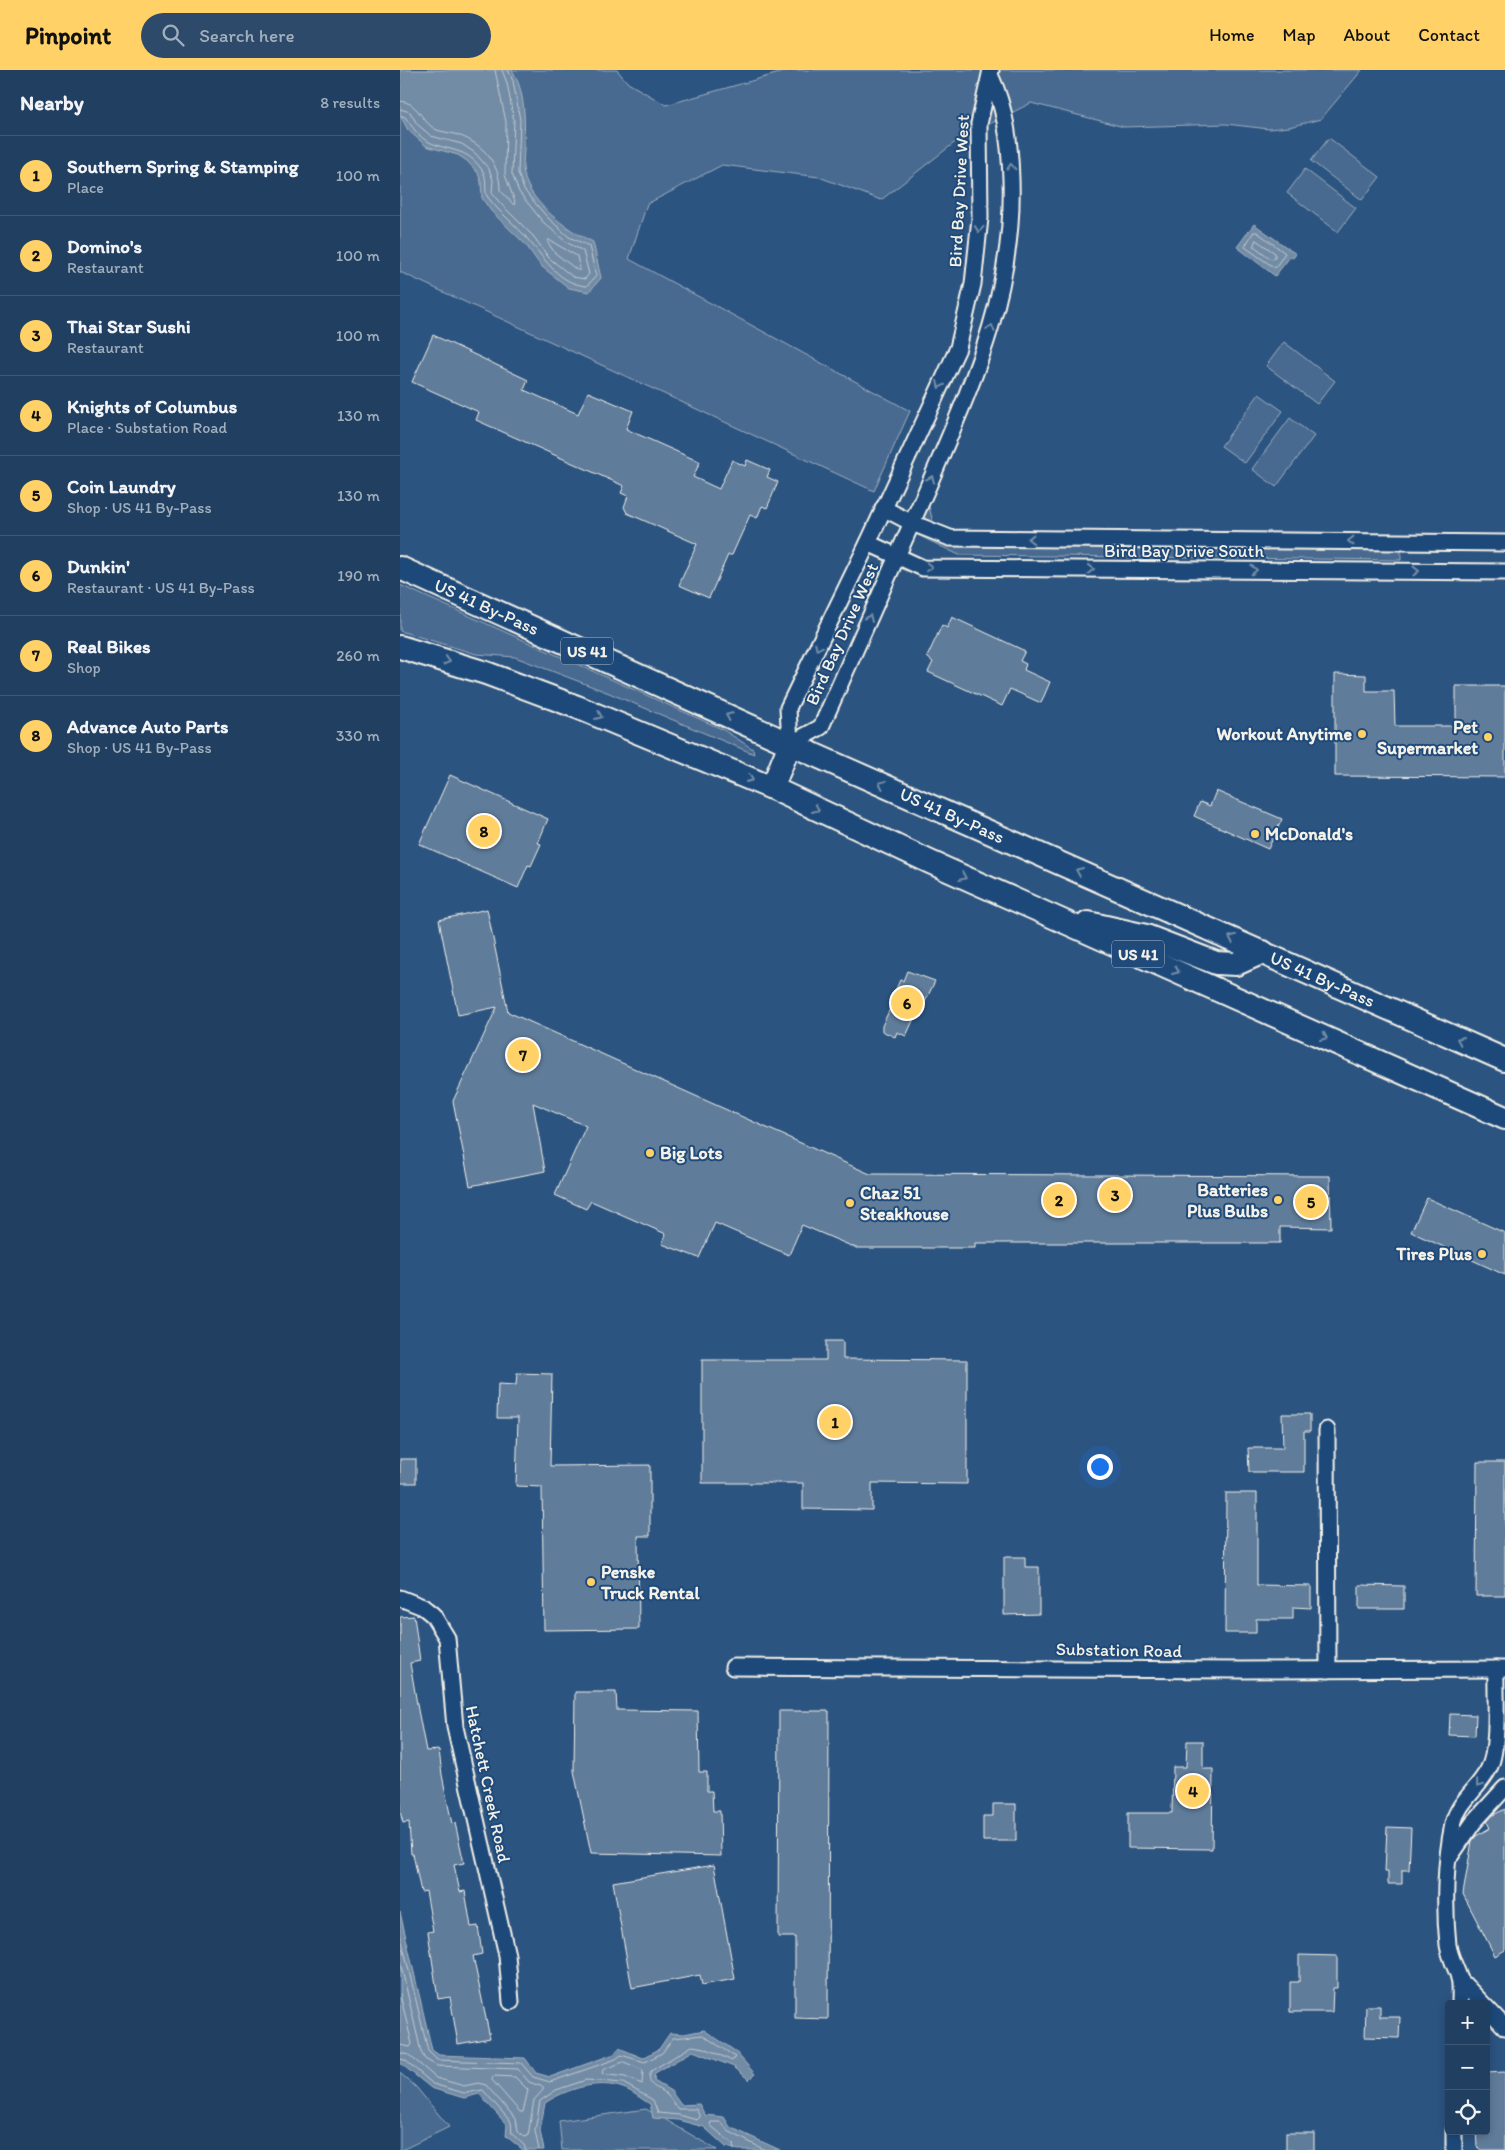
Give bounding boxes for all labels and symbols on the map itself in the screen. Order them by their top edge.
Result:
street label: Bird Bay Drive West [944,114,974,268]
one-way arrow [1005,163,1016,171]
one-way arrow [973,225,984,233]
one-way arrow [985,324,995,332]
one-way arrow [936,380,946,389]
one-way arrow [925,475,935,483]
one-way arrow [1027,534,1035,544]
one-way arrow [1347,536,1355,547]
street label: Bird Bay Drive South [1104,540,1264,562]
street label: Bird Bay Drive West [801,559,883,708]
one-way arrow [925,562,933,573]
one-way arrow [1088,564,1096,574]
one-way arrow [1250,565,1258,575]
one-way arrow [1413,566,1421,576]
street label: US 41 By-Pass [431,574,542,640]
one-way arrow [863,614,874,623]
road number: US 41 [561,638,613,664]
one-way arrow [813,642,824,651]
one-way arrow [442,656,450,666]
one-way arrow [595,711,603,721]
one-way arrow [725,712,734,723]
place label: Pet Supermarket [1377,716,1478,759]
place label: Workout Anytime [1217,723,1352,745]
marker: Workout Anytime [1356,728,1368,740]
marker: Pet Supermarket [1482,731,1494,743]
one-way arrow [745,773,753,783]
one-way arrow [878,780,887,791]
street label: US 41 By-Pass [896,783,1008,848]
one-way arrow [811,802,820,813]
pin: 8 [468,812,500,850]
place label: McDonald's [1265,823,1353,845]
marker: McDonald's [1249,828,1261,840]
one-way arrow [1075,866,1084,877]
one-way arrow [958,870,967,881]
one-way arrow [1228,934,1237,945]
road number: US 41 [1112,941,1164,968]
street label: US 41 By-Pass [1267,947,1378,1012]
one-way arrow [1171,965,1180,975]
pin: 6 [891,984,923,1022]
one-way arrow [1319,1031,1328,1042]
pin: 7 [507,1036,539,1074]
one-way arrow [1456,1036,1465,1047]
place label: Big Lots [660,1142,723,1164]
marker: Big Lots [644,1147,656,1159]
pin: 3 [1099,1176,1131,1214]
place label: Batteries Plus Bulbs [1187,1179,1268,1222]
pin: 2 [1043,1181,1075,1219]
place label: Chaz 51 Steakhouse [860,1182,949,1225]
pin: 5 [1295,1183,1327,1221]
marker: Batteries Plus Bulbs [1272,1194,1284,1206]
marker: Chaz 51 Steakhouse [844,1197,856,1209]
place label: Tires Plus [1395,1243,1472,1265]
marker: Tires Plus [1476,1248,1488,1260]
pin: 1 [819,1403,851,1441]
your location [1087,1454,1113,1480]
place label: Penske Truck Rental [600,1561,700,1604]
marker: Penske Truck Rental [585,1576,597,1588]
street label: Substation Road [1056,1638,1183,1662]
street label: Hatchett Creek Road [461,1703,515,1865]
pin: 4 [1177,1772,1209,1810]
one-way arrow [1475,1778,1484,1787]

